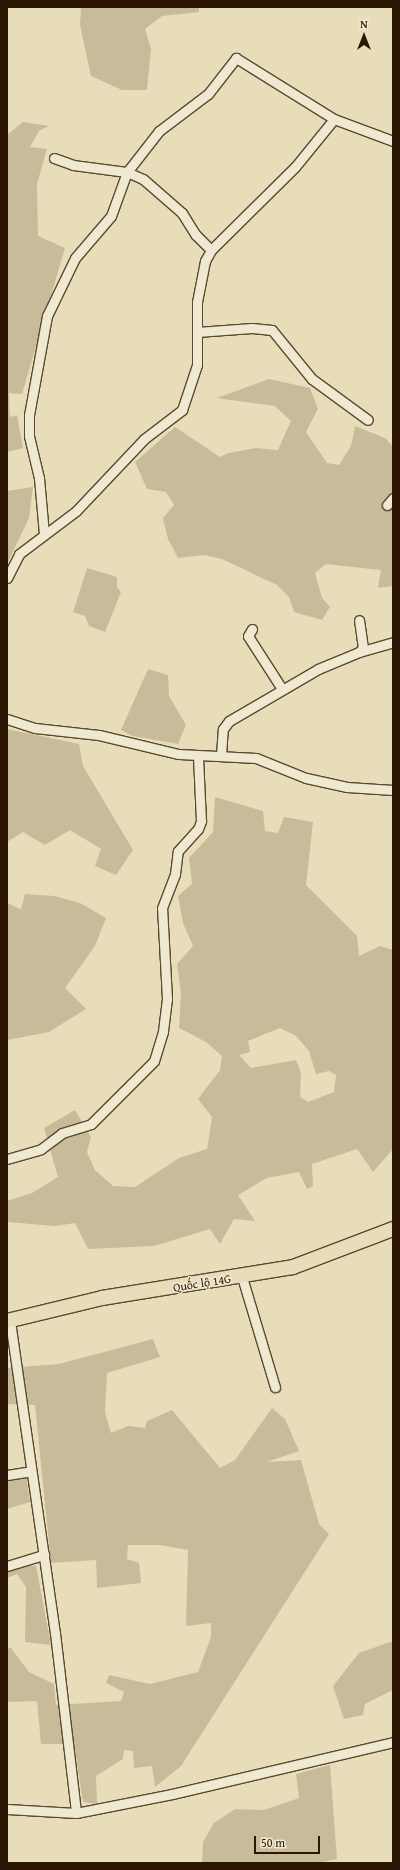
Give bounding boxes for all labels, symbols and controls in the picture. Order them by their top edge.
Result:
north arrow [344,16,384,56]
text: N [360,16,368,32]
street label: Quốc lộ 14G [172,1271,232,1295]
scale bar [256,1828,322,1854]
text: 50 m [261,1834,285,1851]

